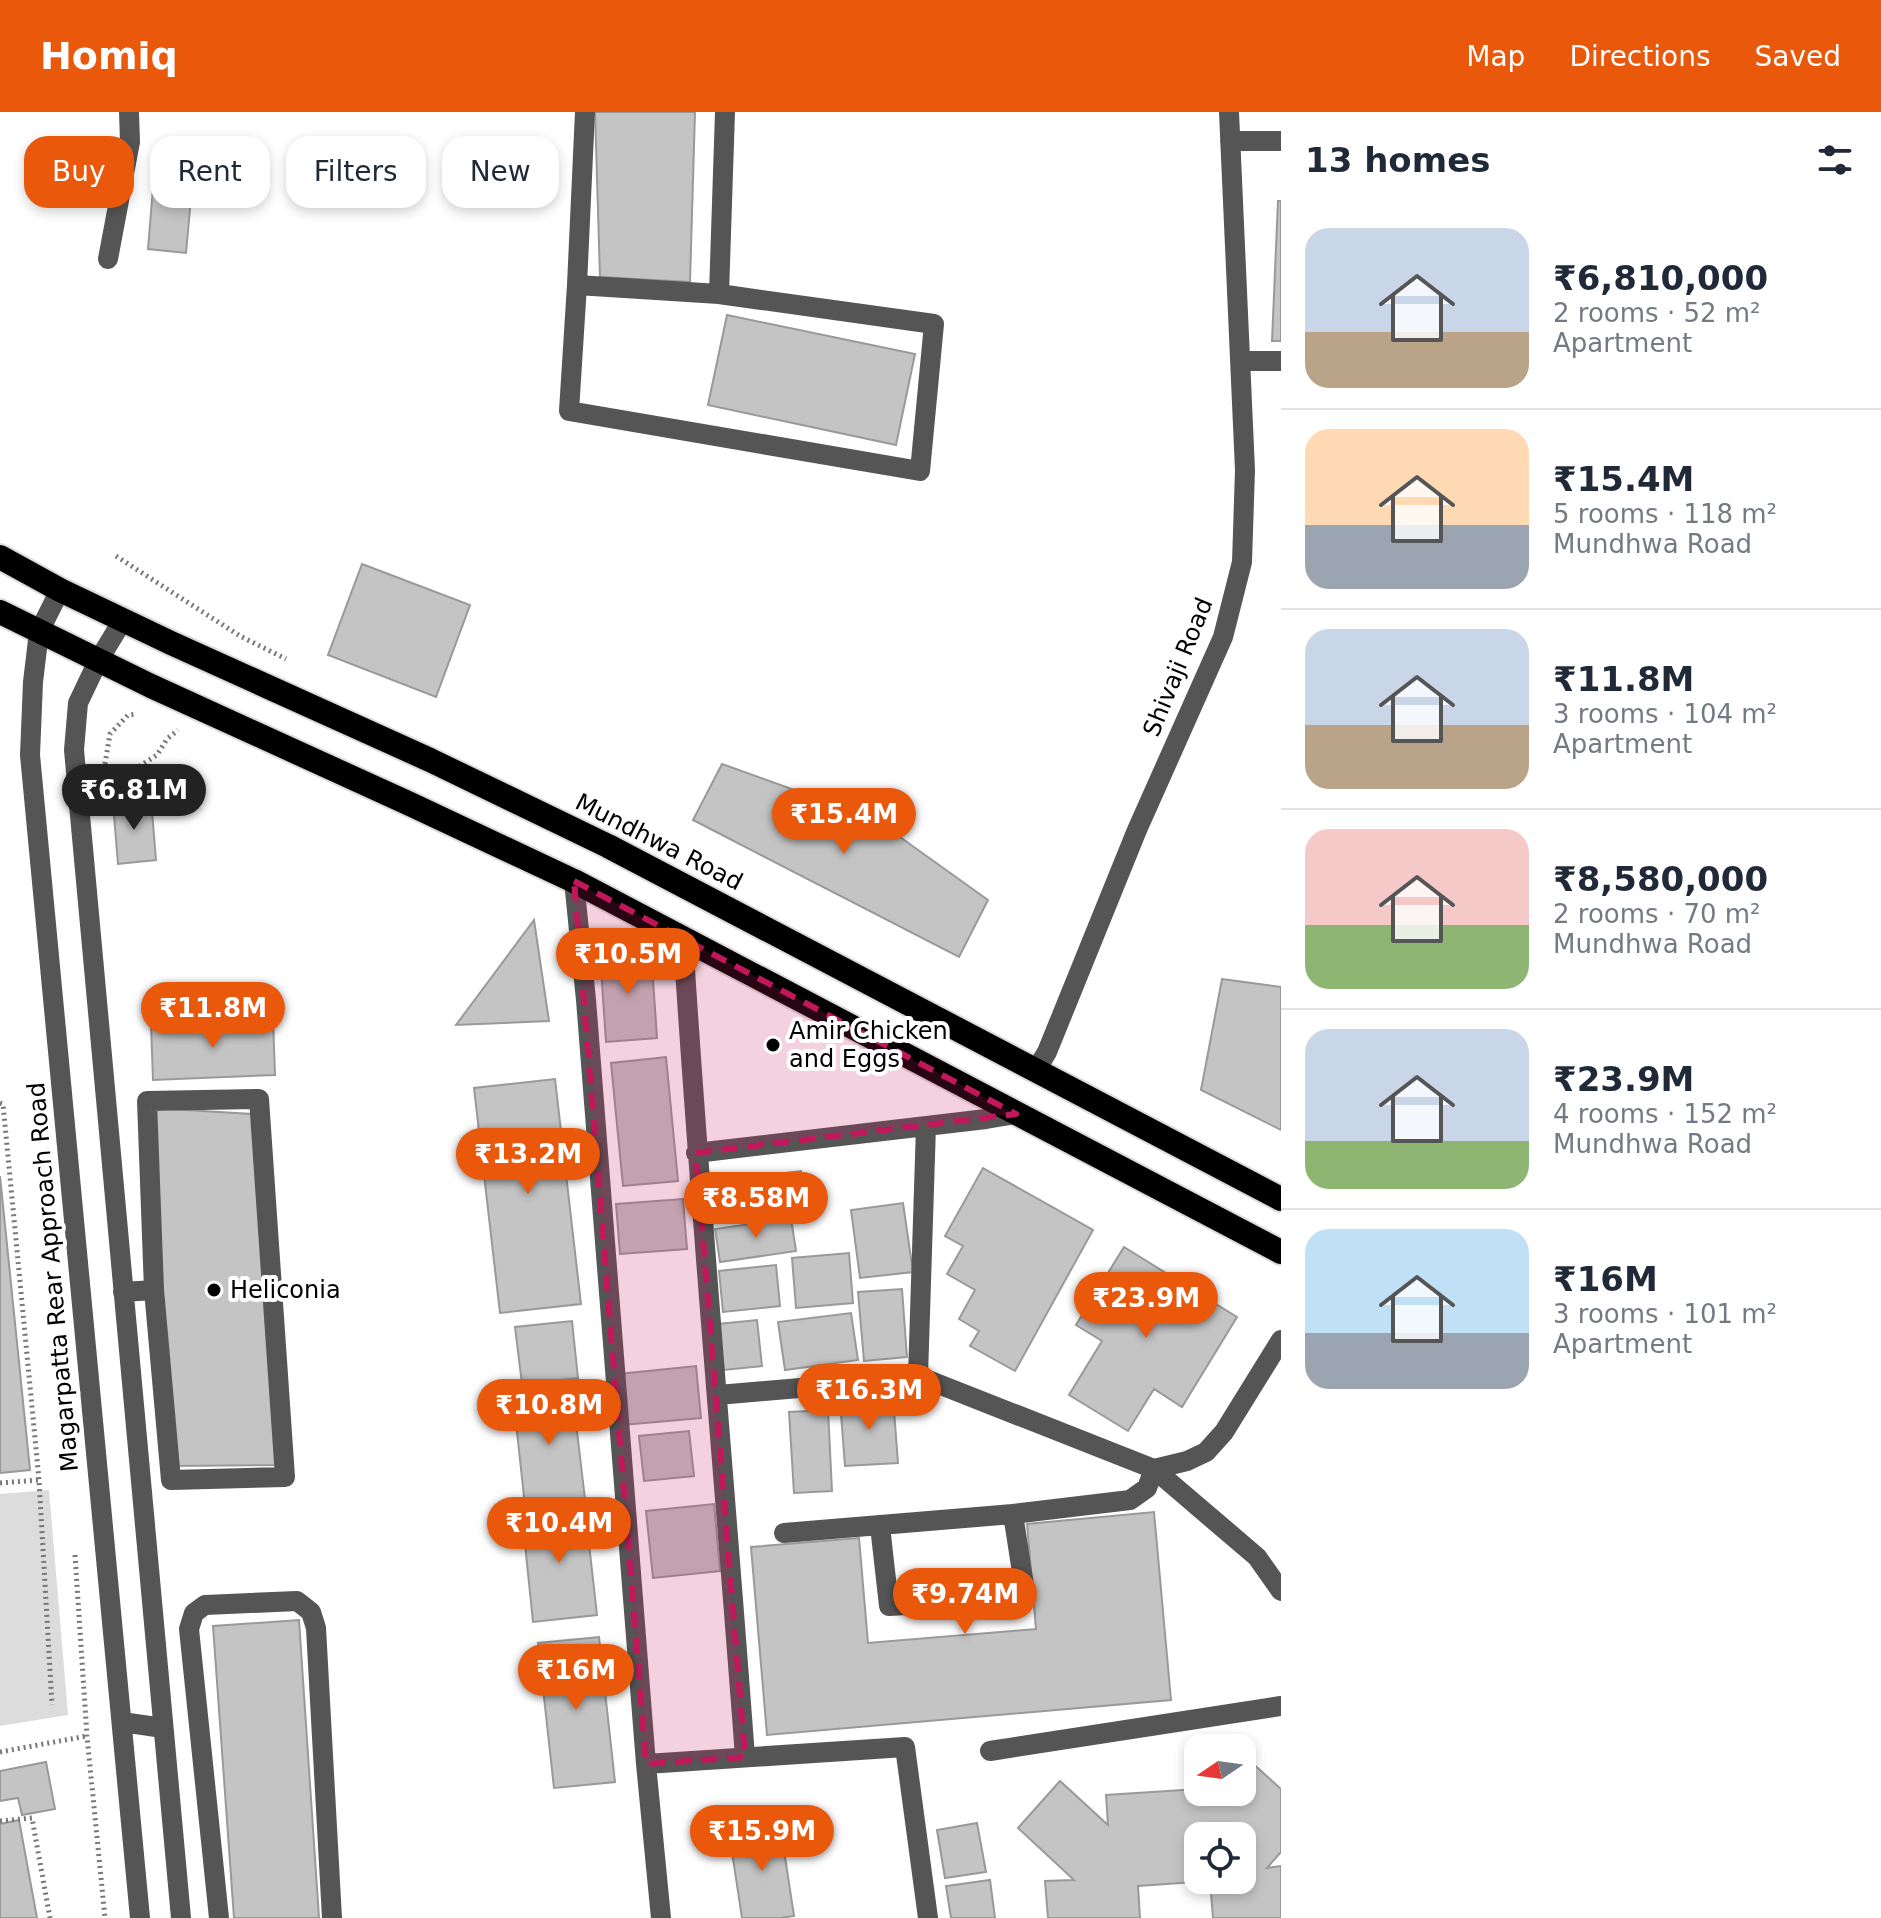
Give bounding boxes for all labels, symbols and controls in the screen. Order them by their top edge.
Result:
text: Homiq [40,34,178,78]
text: Map [1466,40,1525,73]
text: Directions [1569,40,1710,73]
text: Saved [1754,40,1841,73]
chip: Buy [24,136,134,208]
chip: Rent [150,136,270,208]
chip: Filters [286,136,426,208]
chip: New [442,136,559,208]
icon: filters [1813,138,1857,182]
text: 13 homes [1305,140,1490,180]
text: ₹6,810,000 [1553,258,1768,298]
icon: home [1369,260,1465,356]
text: 2 rooms · 52 m² [1553,298,1761,328]
text: Apartment [1553,328,1692,358]
text: ₹15.4M [1553,459,1694,499]
icon: home [1369,461,1465,557]
text: 5 rooms · 118 m² [1553,499,1777,529]
text: Mundhwa Road [1553,529,1752,559]
street label: Shivaji Road [1137,594,1219,740]
text: ₹11.8M [1553,659,1694,699]
icon: home [1369,661,1465,757]
text: 3 rooms · 104 m² [1553,699,1777,729]
text: Apartment [1553,729,1692,759]
pin: ₹6.81M [69,764,199,832]
text: ₹6.81M [80,775,188,805]
street label: Mundhwa Road [571,788,747,896]
pin: ₹15.4M [779,788,909,856]
text: ₹15.4M [790,799,898,829]
text: ₹8,580,000 [1553,859,1768,899]
icon: home [1369,861,1465,957]
text: 2 rooms · 70 m² [1553,899,1761,929]
pin: ₹10.5M [563,928,693,996]
text: Mundhwa Road [1553,929,1752,959]
text: ₹10.5M [574,939,682,969]
pin: ₹11.8M [148,982,278,1050]
text: ₹11.8M [159,993,267,1023]
place label: Amir Chicken and Eggs [789,1017,948,1073]
marker: Amir Chicken and Eggs [764,1036,782,1054]
text: ₹23.9M [1553,1059,1694,1099]
icon: home [1369,1061,1465,1157]
street label: Magarpatta Rear Approach Road [22,1081,84,1473]
text: 4 rooms · 152 m² [1553,1099,1777,1129]
pin: ₹13.2M [463,1128,593,1196]
text: Mundhwa Road [1553,1129,1752,1159]
text: ₹13.2M [474,1139,582,1169]
pin: ₹8.58M [691,1172,821,1240]
text: ₹8.58M [702,1183,810,1213]
text: ₹16M [1553,1259,1658,1299]
icon: home [1369,1261,1465,1357]
pin: ₹23.9M [1081,1272,1211,1340]
place label: Heliconia [230,1276,341,1304]
marker: Heliconia [205,1281,223,1299]
text: ₹23.9M [1092,1283,1200,1313]
text: 3 rooms · 101 m² [1553,1299,1777,1329]
text: Apartment [1553,1329,1692,1359]
pin: ₹16.3M [804,1364,934,1432]
text: ₹16.3M [815,1375,923,1405]
pin: ₹10.8M [484,1379,614,1447]
text: ₹10.8M [495,1390,603,1420]
pin: ₹10.4M [494,1497,624,1565]
text: ₹10.4M [505,1508,613,1538]
pin: ₹9.74M [900,1568,1030,1636]
text: ₹9.74M [911,1579,1019,1609]
pin: ₹16M [529,1644,623,1712]
text: ₹16M [536,1655,616,1685]
north arrow [1184,1734,1256,1806]
map controls [1184,1734,1256,1894]
pin: ₹15.9M [697,1805,827,1873]
text: ₹15.9M [708,1816,816,1846]
button: locate [1184,1822,1256,1894]

